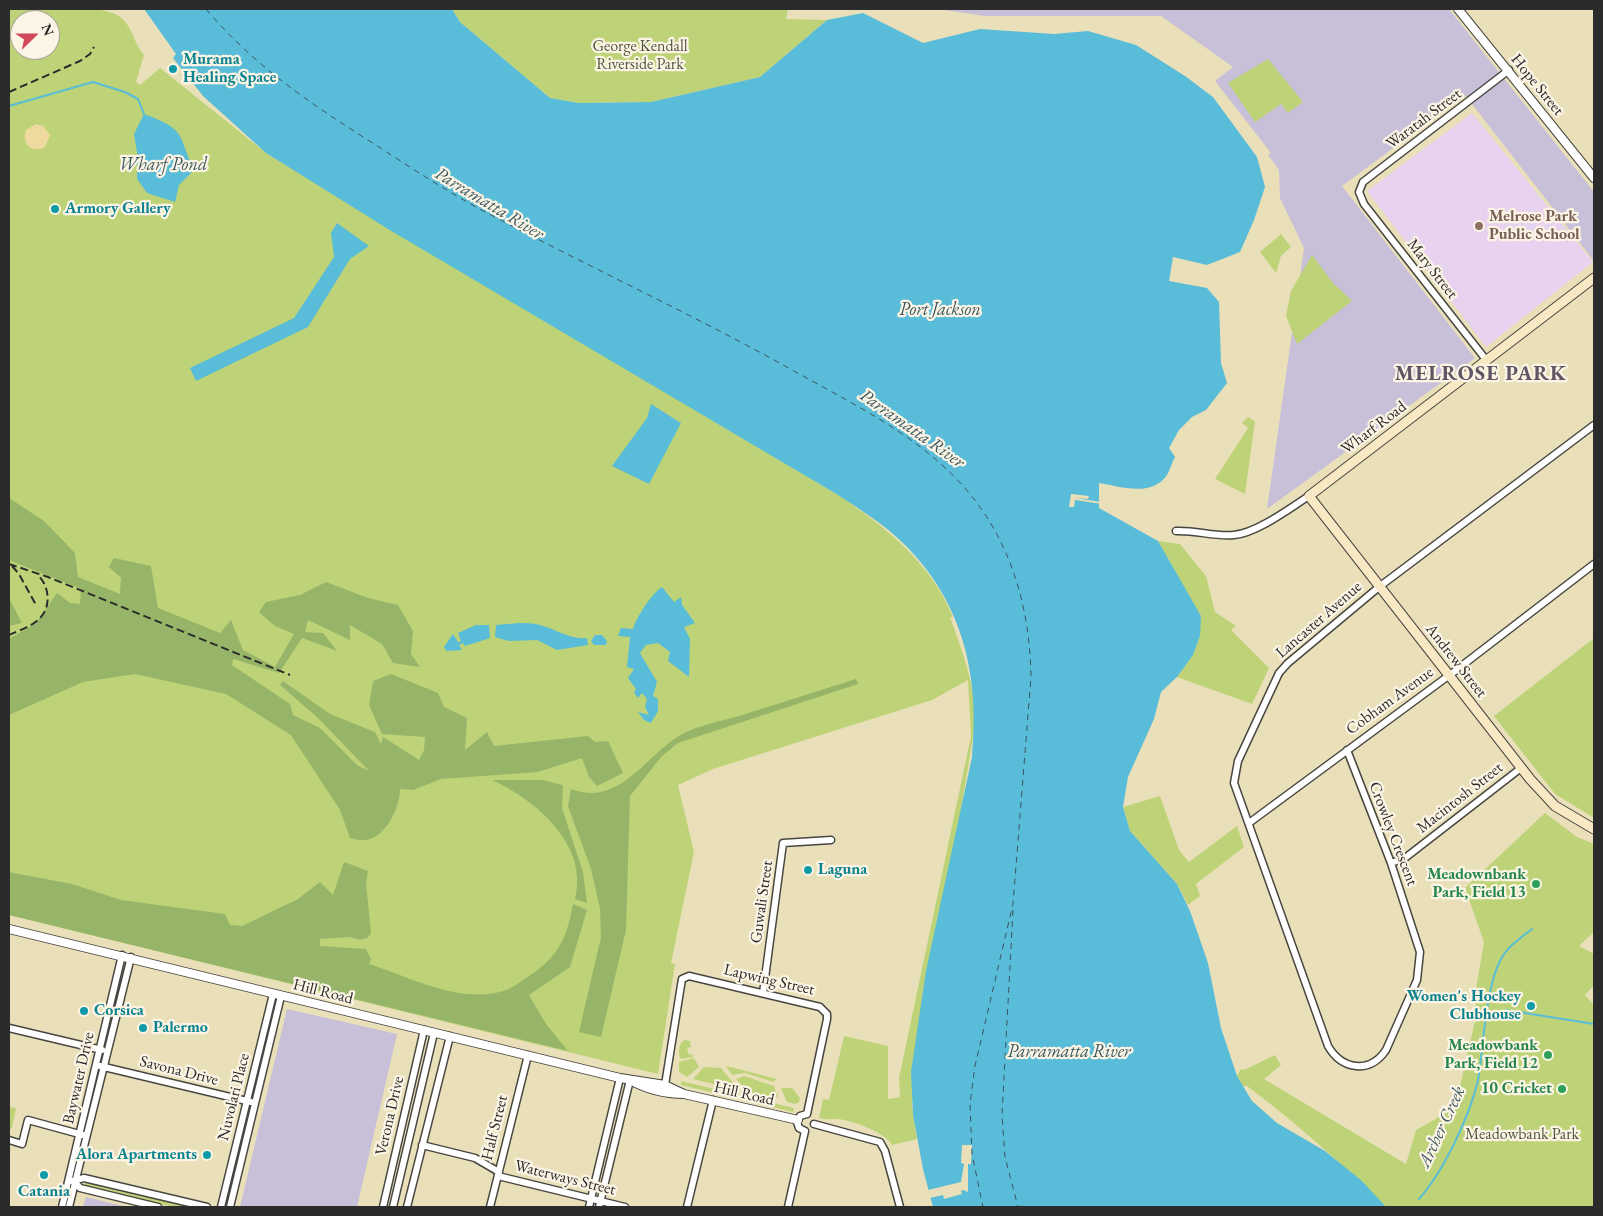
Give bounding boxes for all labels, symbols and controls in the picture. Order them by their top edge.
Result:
north arrow [10,10,60,60]
text: N [38,21,58,38]
park label: George Kendall Riverside Park [592,37,688,75]
place label: Murama Healing Space [183,50,276,88]
street label: Hope Street [1506,50,1568,120]
marker: Murama Healing Space [167,63,179,75]
street label: Waratah Street [1383,85,1465,153]
water label: Wharf Pond [119,154,207,176]
water label: Parramatta River [431,163,547,245]
place label: Armory Gallery [65,199,171,219]
marker: Armory Gallery [49,203,61,215]
place label: Melrose Park Public School [1489,207,1580,245]
marker: Melrose Park Public School [1473,220,1485,232]
street label: Mary Street [1403,235,1461,303]
water label: Port Jackson [899,299,981,321]
district label: MELROSE PARK [1393,361,1569,387]
water label: Parramatta River [855,385,969,473]
street label: Wharf Road [1338,397,1410,459]
street label: Lancaster Avenue [1272,577,1366,663]
street label: Andrew Street [1421,620,1491,702]
street label: Cobham Avenue [1343,663,1437,739]
street label: Macintosh Street [1413,758,1507,838]
street label: Crowley Crescent [1364,779,1422,889]
street label: Guwali Street [747,859,777,945]
place label: Laguna [818,860,867,880]
marker: Laguna [802,864,814,876]
place label: Meadownbank Park, Field 13 [1427,865,1526,903]
marker: Meadownbank Park, Field 13 [1530,878,1542,890]
street label: Lapwing Street [722,960,816,1000]
street label: Hill Road [291,975,355,1009]
place label: Women's Hockey Clubhouse [1406,987,1521,1025]
marker: Women's Hockey Clubhouse [1525,1000,1537,1012]
place label: Corsica [94,1001,144,1021]
marker: Corsica [78,1005,90,1017]
place label: Palermo [153,1018,208,1038]
marker: Palermo [137,1022,149,1034]
street label: Baywater Drive [59,1030,99,1126]
place label: Meadowbank Park, Field 12 [1445,1036,1538,1074]
water label: Parramatta River [1007,1041,1131,1063]
marker: Meadowbank Park, Field 12 [1542,1049,1554,1061]
street label: Nuvolari Place [214,1051,254,1143]
street label: Savona Drive [138,1052,220,1090]
street label: Verona Drive [372,1074,408,1158]
street label: Hill Road [712,1078,776,1110]
place label: 10 Cricket [1481,1079,1552,1099]
water label: Archer Creek [1414,1083,1470,1171]
marker: 10 Cricket [1556,1083,1568,1095]
street label: Half Street [478,1093,512,1163]
park label: Meadowbank Park [1465,1125,1579,1145]
place label: Alora Apartments [76,1145,197,1165]
marker: Alora Apartments [201,1149,213,1161]
street label: Waterways Street [512,1156,618,1200]
marker: Catania [38,1169,50,1181]
place label: Catania [18,1182,70,1202]

